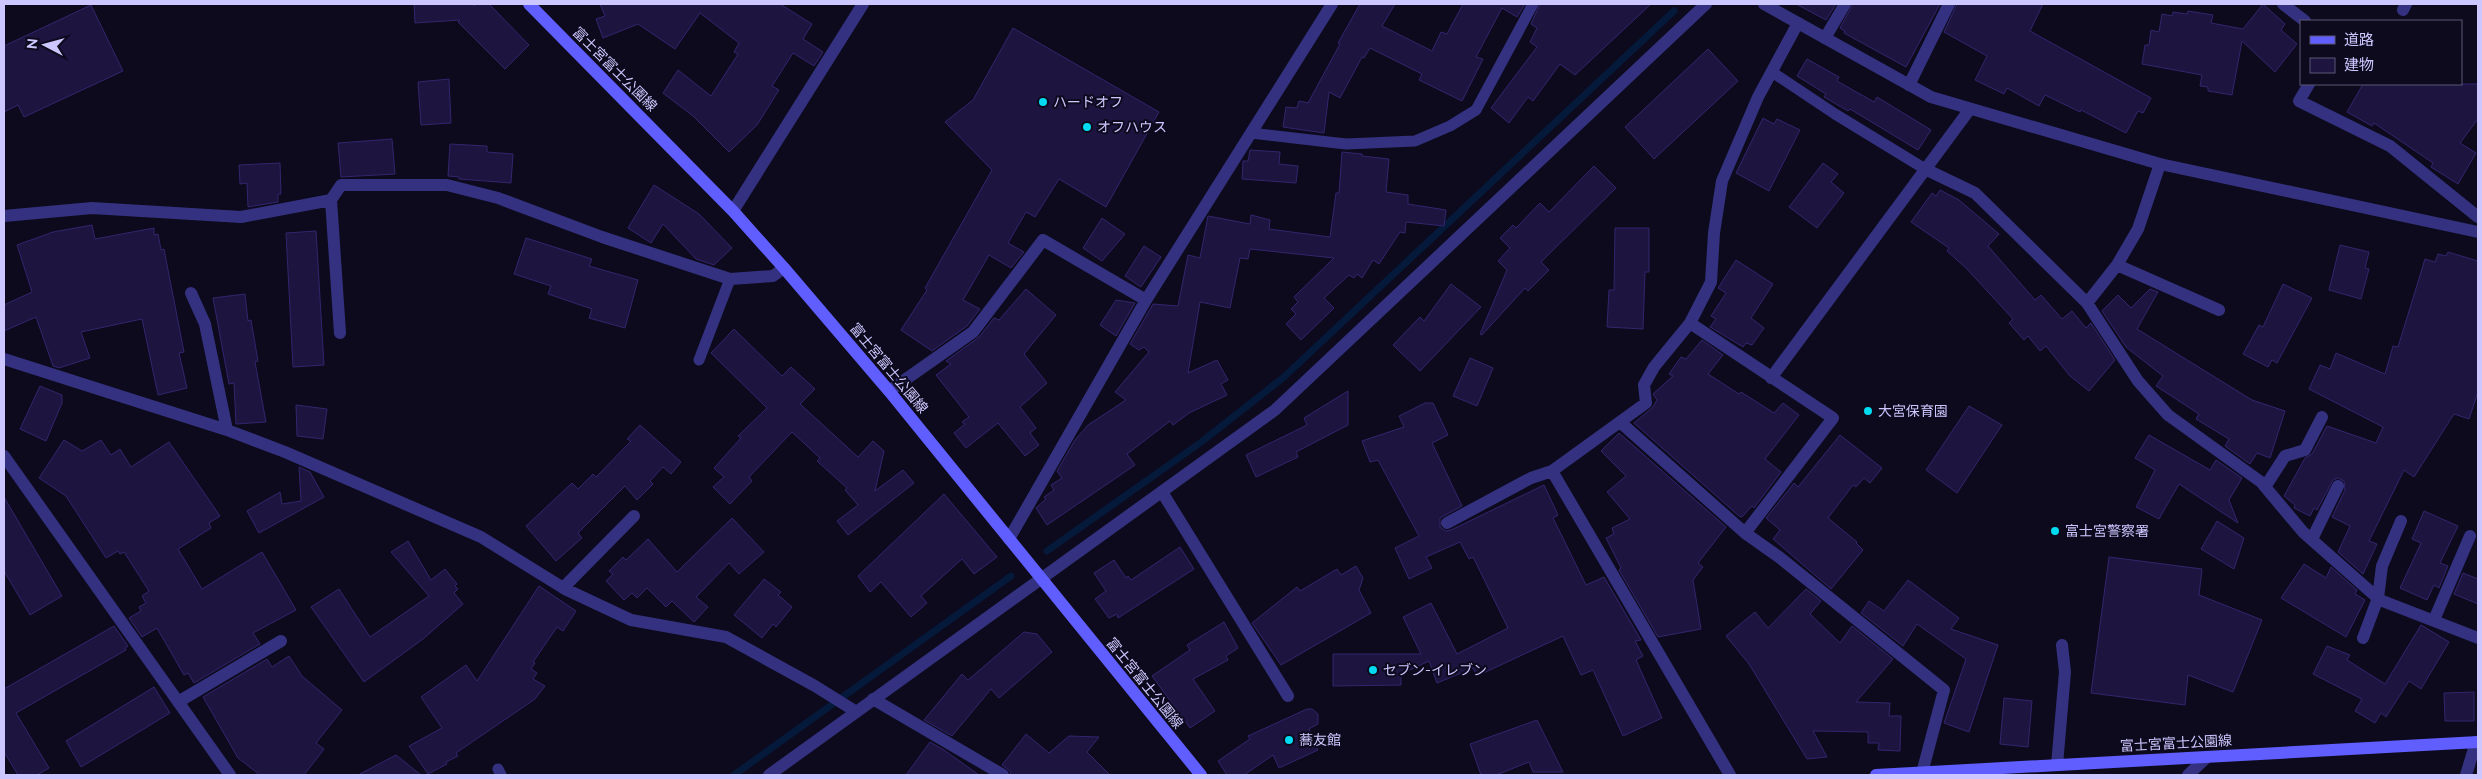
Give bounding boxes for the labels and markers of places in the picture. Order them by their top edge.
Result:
place label: ハードオフ [1053,94,1123,110]
marker: ハードオフ [1037,96,1049,108]
place label: オフハウス [1097,119,1167,135]
marker: オフハウス [1081,121,1093,133]
place label: 大宮保育園 [1878,403,1948,419]
marker: 大宮保育園 [1862,405,1874,417]
place label: 富士宮警察署 [2065,523,2149,539]
marker: 富士宮警察署 [2049,525,2061,537]
place label: セブン-イレブン [1383,662,1487,678]
marker: セブン-イレブン [1367,664,1379,676]
place label: 蕎友館 [1299,732,1341,748]
marker: 蕎友館 [1283,734,1295,746]

